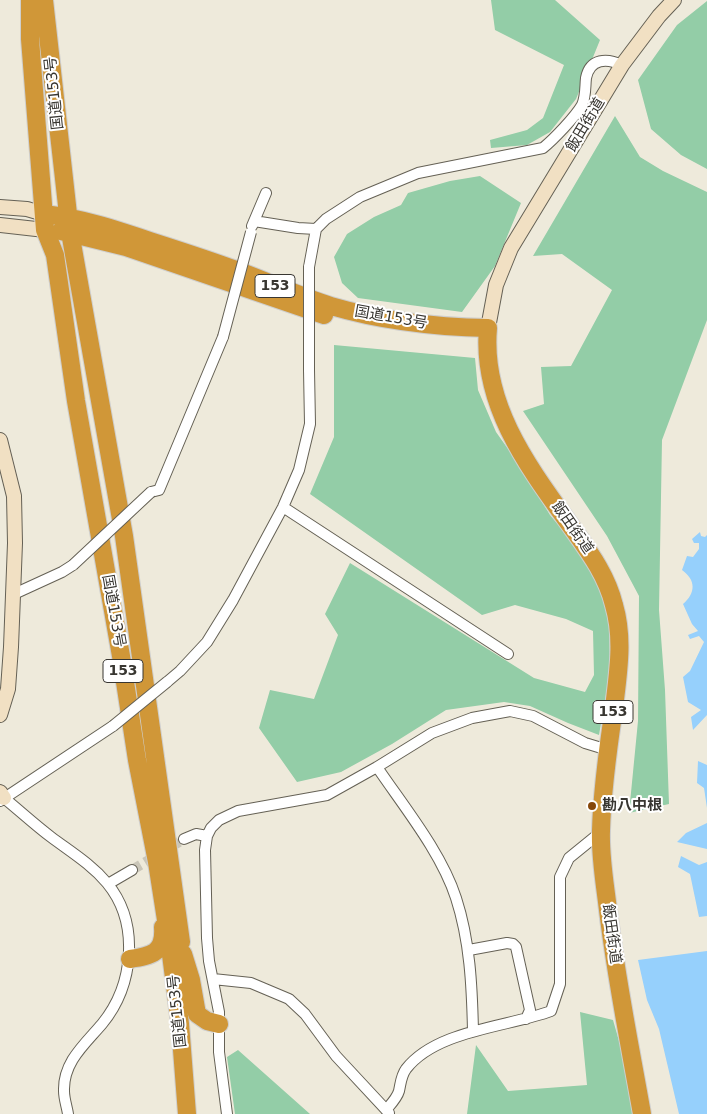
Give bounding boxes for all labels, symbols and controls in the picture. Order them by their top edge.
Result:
street label: 国道153号 [42,55,68,131]
street label: 飯田街道 [563,95,609,155]
road number: 153 [255,274,295,298]
street label: 国道153号 [353,303,429,333]
street label: 飯田街道 [547,498,597,558]
street label: 国道153号 [98,573,128,649]
road number: 153 [103,659,143,682]
road number: 153 [593,700,633,724]
place label: 勘八中根 [602,797,662,815]
marker: 勘八中根 [586,800,598,812]
street label: 飯田街道 [598,903,624,965]
street label: 国道153号 [165,973,191,1049]

